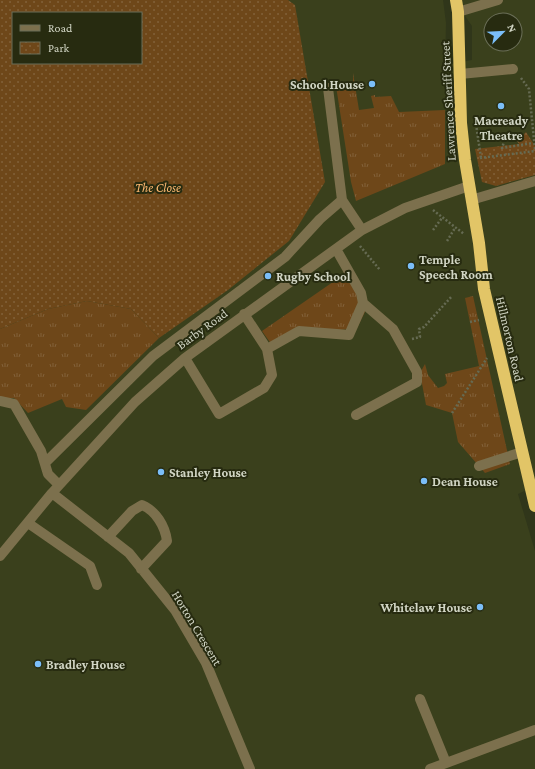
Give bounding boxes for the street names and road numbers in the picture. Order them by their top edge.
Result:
street label: Lawrence Sheriff Street [437,40,459,161]
street label: Hillmorton Road [493,295,527,383]
street label: Barby Road [174,305,230,352]
street label: Horton Crescent [169,588,226,669]

